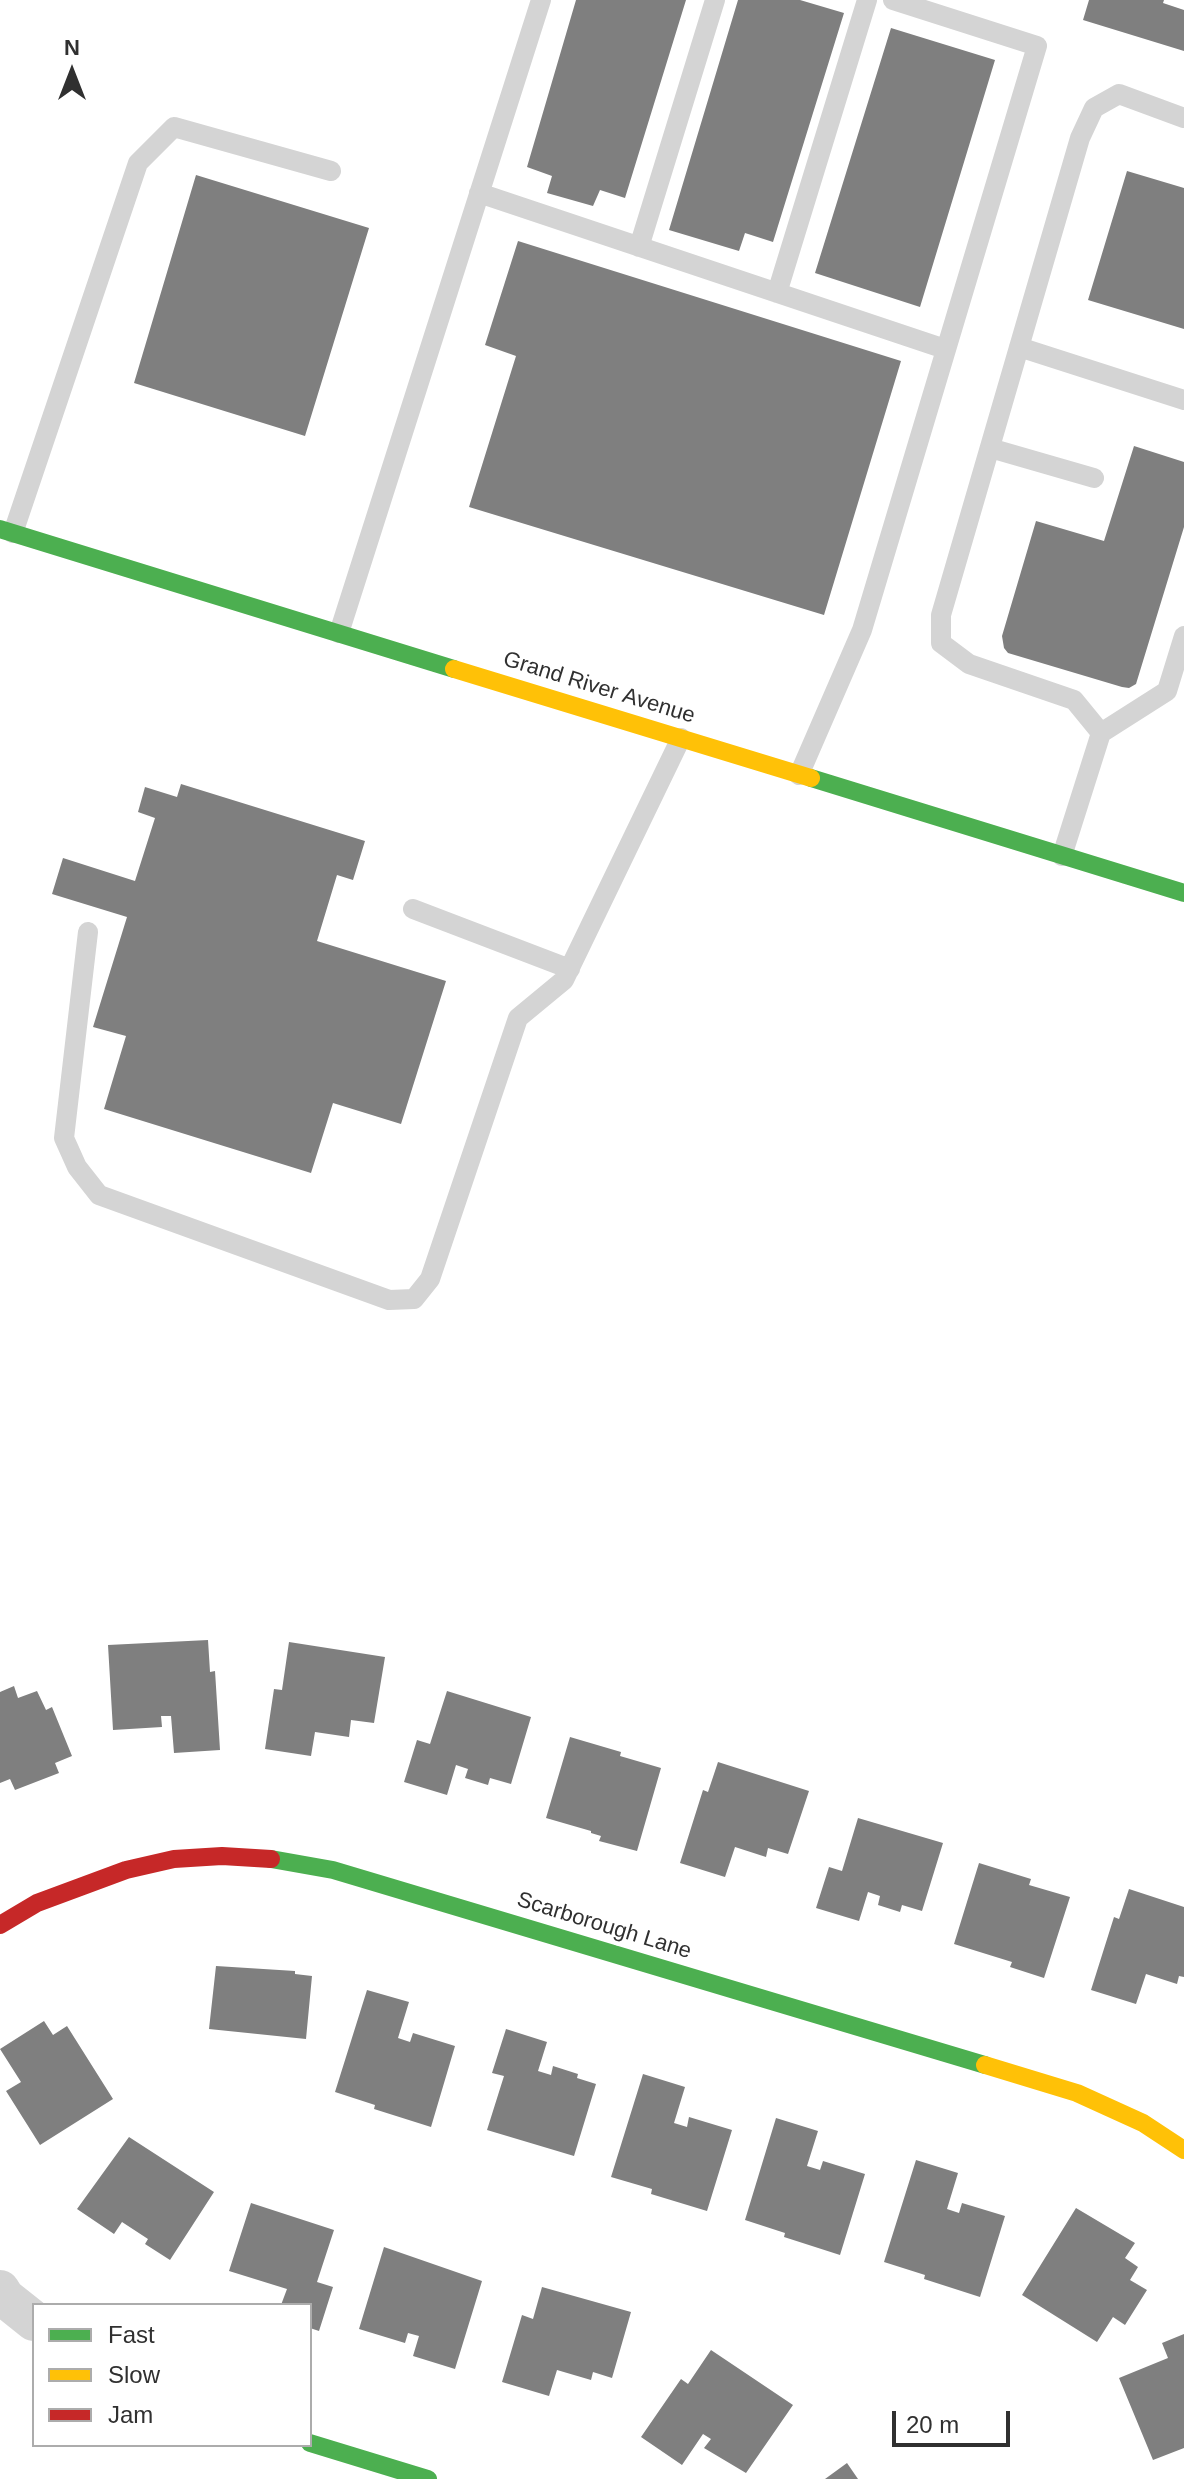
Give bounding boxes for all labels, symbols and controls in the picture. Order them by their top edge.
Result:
north arrow [32,32,112,112]
text: N [64,35,80,60]
street label: Grand River Avenue [500,646,698,730]
street label: Scarborough Lane [514,1887,694,1965]
legend [32,2303,312,2447]
text: Fast [108,2321,155,2348]
text: Slow [108,2361,160,2388]
scale bar [896,2395,1014,2445]
text: Jam [108,2401,153,2428]
text: 20 m [906,2411,959,2438]

